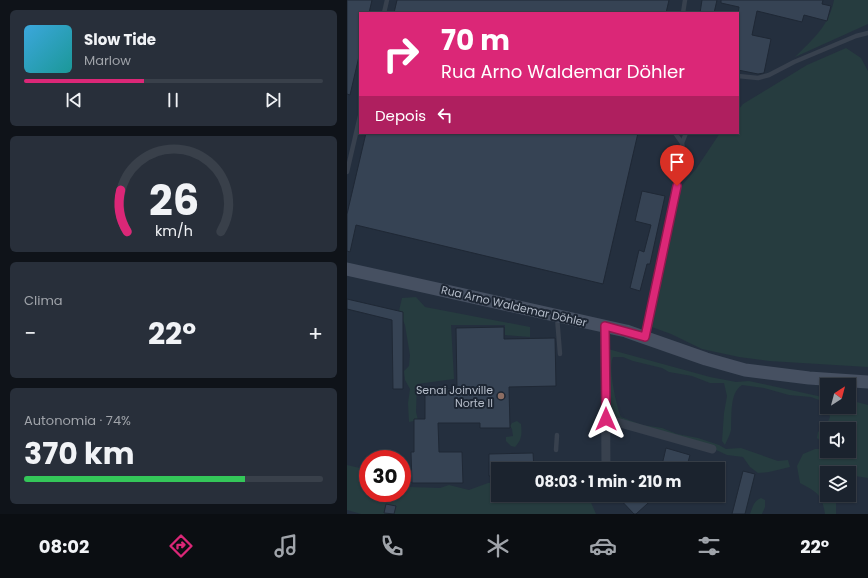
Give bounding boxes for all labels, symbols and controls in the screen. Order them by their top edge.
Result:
text: 70 m [441,21,510,60]
icon: right [375,28,427,80]
text: Slow Tide [84,29,156,50]
text: Marlow [84,51,131,70]
text: Rua Arno Waldemar Döhler [441,59,685,84]
icon: previous [63,89,85,111]
icon: pause [162,89,184,111]
icon: next [262,89,284,111]
icon: left [434,104,456,126]
text: Depois [375,105,426,126]
pin [660,145,694,186]
icon: arrive [666,151,688,173]
text: 26 [148,171,199,230]
text: km/h [154,221,193,241]
street label: Rua Arno Waldemar Döhler [440,281,588,331]
text: Clima [24,291,63,310]
text: 22° [148,312,196,355]
text: − [24,318,36,349]
text: + [308,318,323,349]
north arrow [820,378,856,414]
map controls [820,378,856,502]
place label: Senai Joinville Norte II [416,382,493,411]
marker: Senai Joinville Norte II [496,391,506,401]
position arrow [585,398,627,440]
text: Autonomia · 74% [24,411,131,430]
button: sound [820,422,856,458]
text: 370 km [24,432,134,475]
speed limit sign: 30 [359,450,411,502]
button: layers [820,466,856,502]
text: 08:03 · 1 min · 210 m [535,471,681,492]
icon: directions [167,532,195,560]
icon: music [272,532,300,560]
icon: phone [378,532,406,560]
icon: climate [484,532,512,560]
icon: car [589,532,617,560]
icon: filters [695,532,723,560]
text: 08:02 [39,534,89,559]
text: 22° [800,534,829,559]

